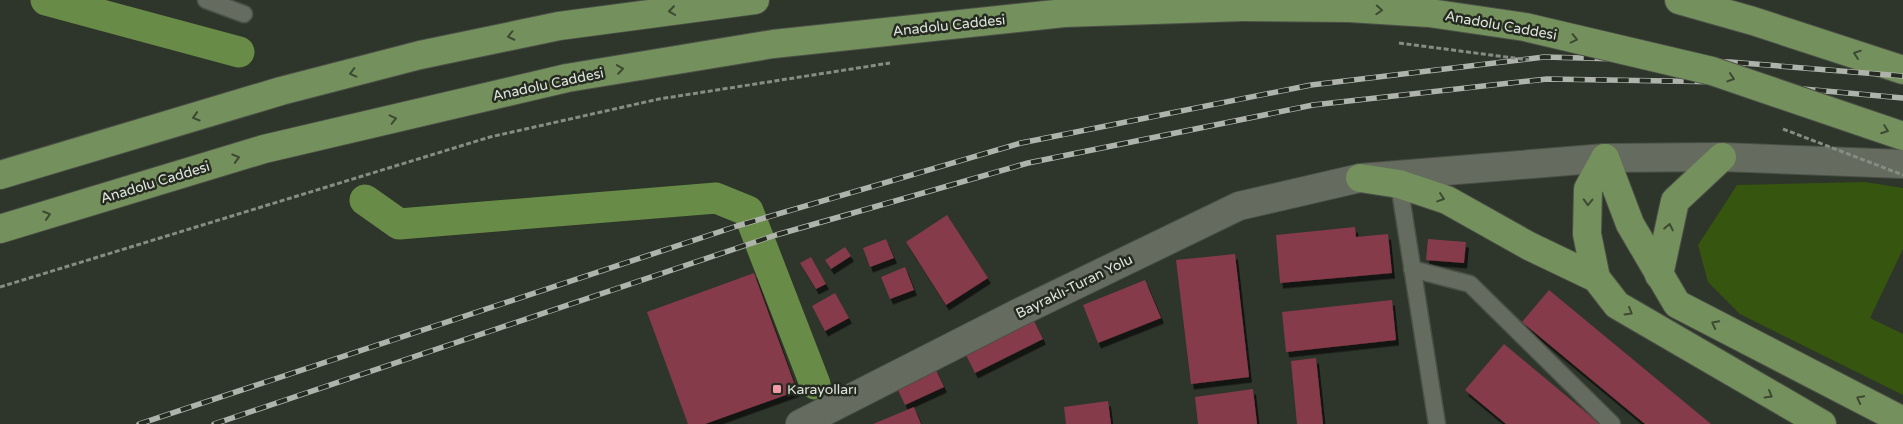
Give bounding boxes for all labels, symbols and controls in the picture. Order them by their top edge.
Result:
one-way arrow [1375,4,1383,15]
one-way arrow [667,5,675,16]
street label: Anadolu Caddesi [1444,7,1558,44]
street label: Anadolu Caddesi [892,11,1006,40]
one-way arrow [507,30,516,41]
one-way arrow [1569,33,1578,44]
one-way arrow [1853,50,1862,60]
street label: Anadolu Caddesi [491,64,605,105]
one-way arrow [617,64,625,75]
one-way arrow [348,67,357,78]
one-way arrow [1727,72,1735,82]
one-way arrow [193,111,201,121]
one-way arrow [389,114,398,125]
one-way arrow [1880,124,1889,134]
one-way arrow [231,153,239,163]
street label: Anadolu Caddesi [99,158,212,207]
one-way arrow [1436,192,1445,202]
one-way arrow [1583,199,1593,207]
one-way arrow [42,210,50,220]
one-way arrow [1663,222,1674,231]
street label: Bayraklı-Turan Yolu [1013,251,1135,322]
one-way arrow [1624,306,1633,316]
one-way arrow [1711,320,1720,330]
place label: Karayolları [787,381,857,398]
marker: Karayolları [771,383,783,395]
one-way arrow [1764,388,1773,398]
one-way arrow [1856,395,1865,405]

